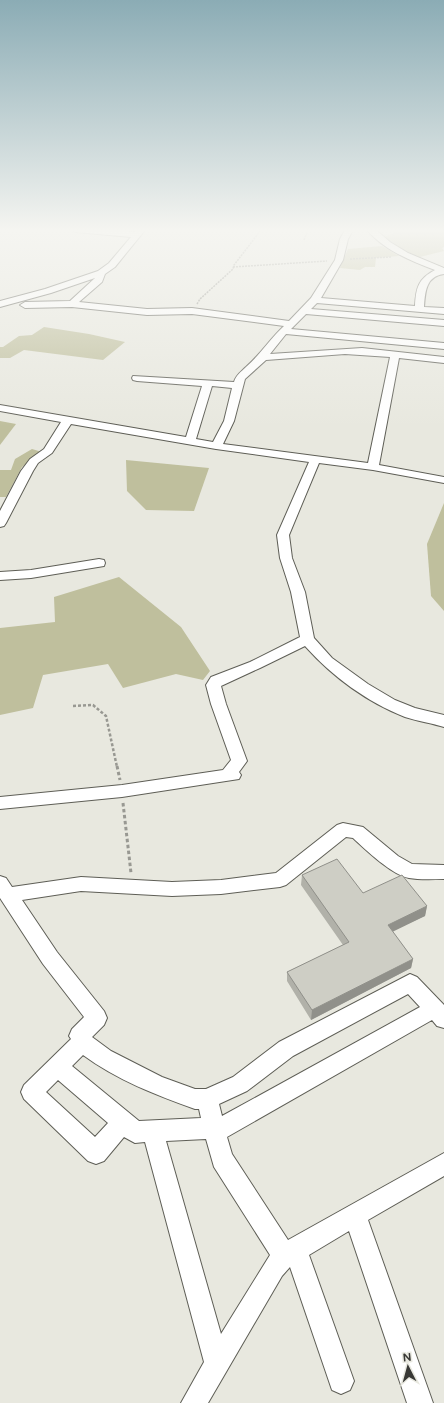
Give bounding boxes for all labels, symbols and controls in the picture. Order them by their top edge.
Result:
north arrow [388,1347,428,1387]
text: N [402,1351,412,1364]

